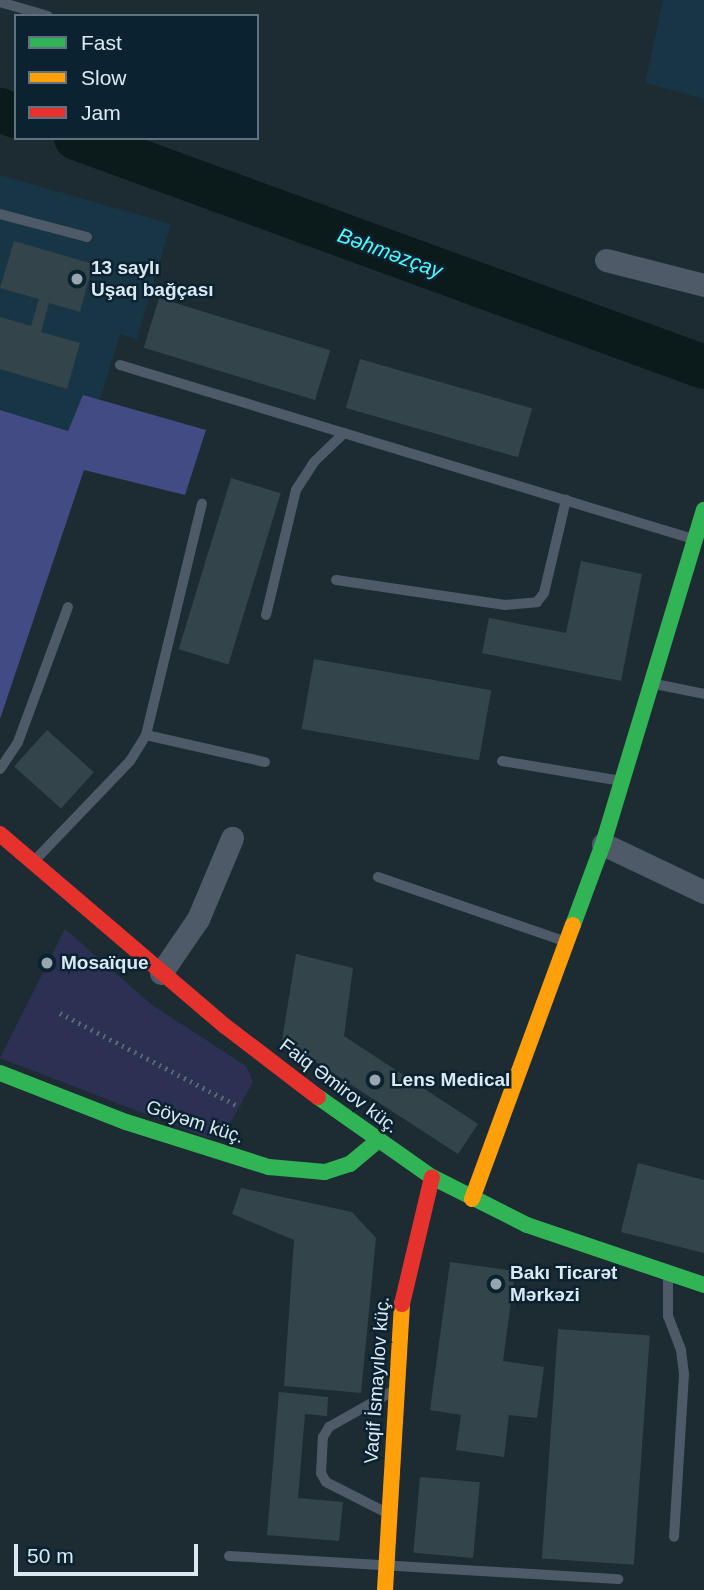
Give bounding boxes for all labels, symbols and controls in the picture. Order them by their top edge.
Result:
legend [14,14,259,140]
text: Fast [81,31,122,54]
text: Slow [81,66,127,89]
text: Jam [81,101,121,124]
water label: Bəhməzçay [334,222,446,284]
place label: 13 saylı Uşaq bağçası [91,257,213,301]
marker: 13 saylı Uşaq bağçası [69,271,85,287]
place label: Mosaïque [61,952,149,974]
marker: Mosaïque [39,955,55,971]
street label: Faiq Əmirov küç. [275,1034,403,1138]
place label: Lens Medical [391,1069,510,1091]
marker: Lens Medical [365,1070,385,1090]
street label: Göyəm küç. [143,1095,247,1149]
place label: Bakı Ticarət Mərkəzi [510,1262,617,1306]
marker: Bakı Ticarət Mərkəzi [488,1276,504,1292]
street label: Vaqif İsmayılov küç. [360,1296,394,1464]
scale bar [18,1530,201,1574]
text: 50 m [27,1544,74,1567]

